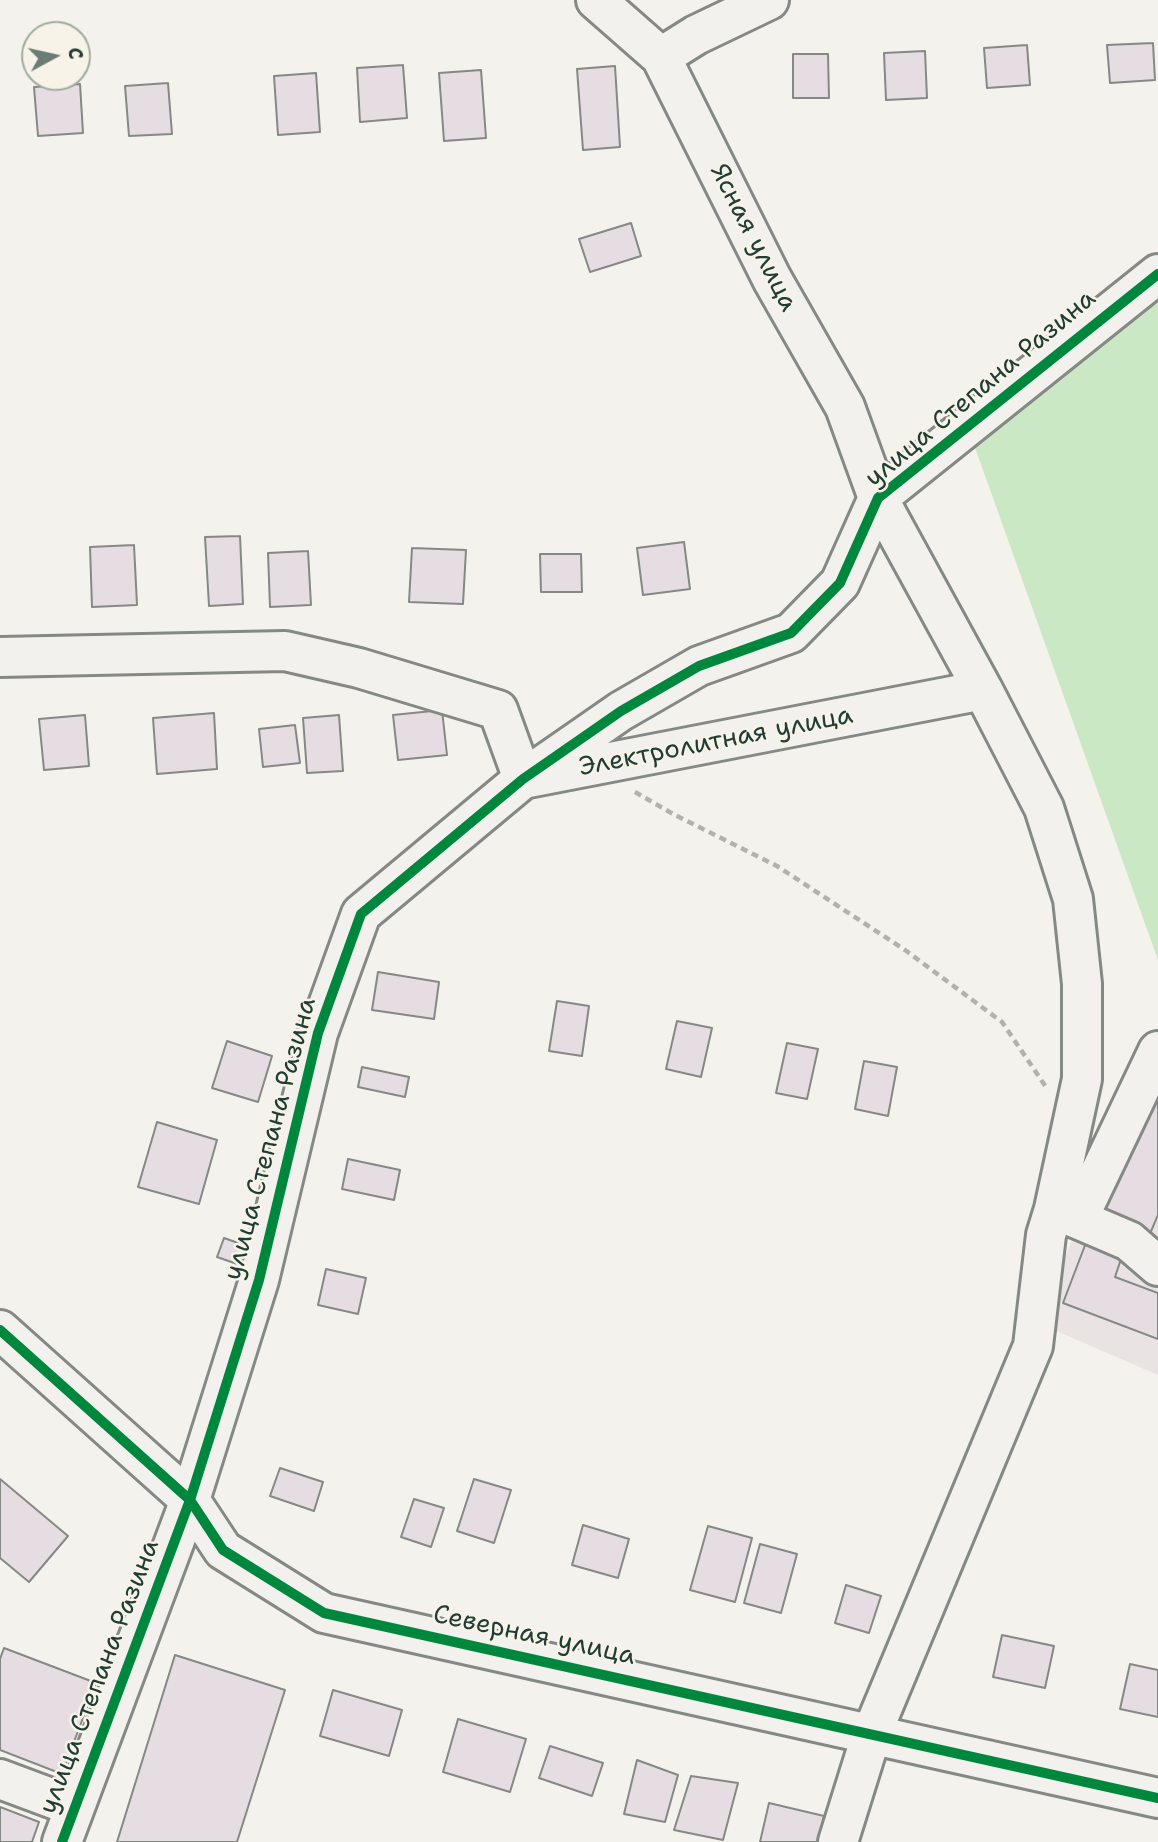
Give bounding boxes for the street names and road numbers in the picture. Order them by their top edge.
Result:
street label: Ясная улица [703,159,803,317]
street label: улица Степана Разина [859,283,1103,495]
street label: Электролитная улица [576,700,856,784]
street label: улица Степана Разина [218,994,324,1284]
street label: улица Степана Разина [33,1535,167,1819]
street label: Северная улица [430,1599,638,1673]

